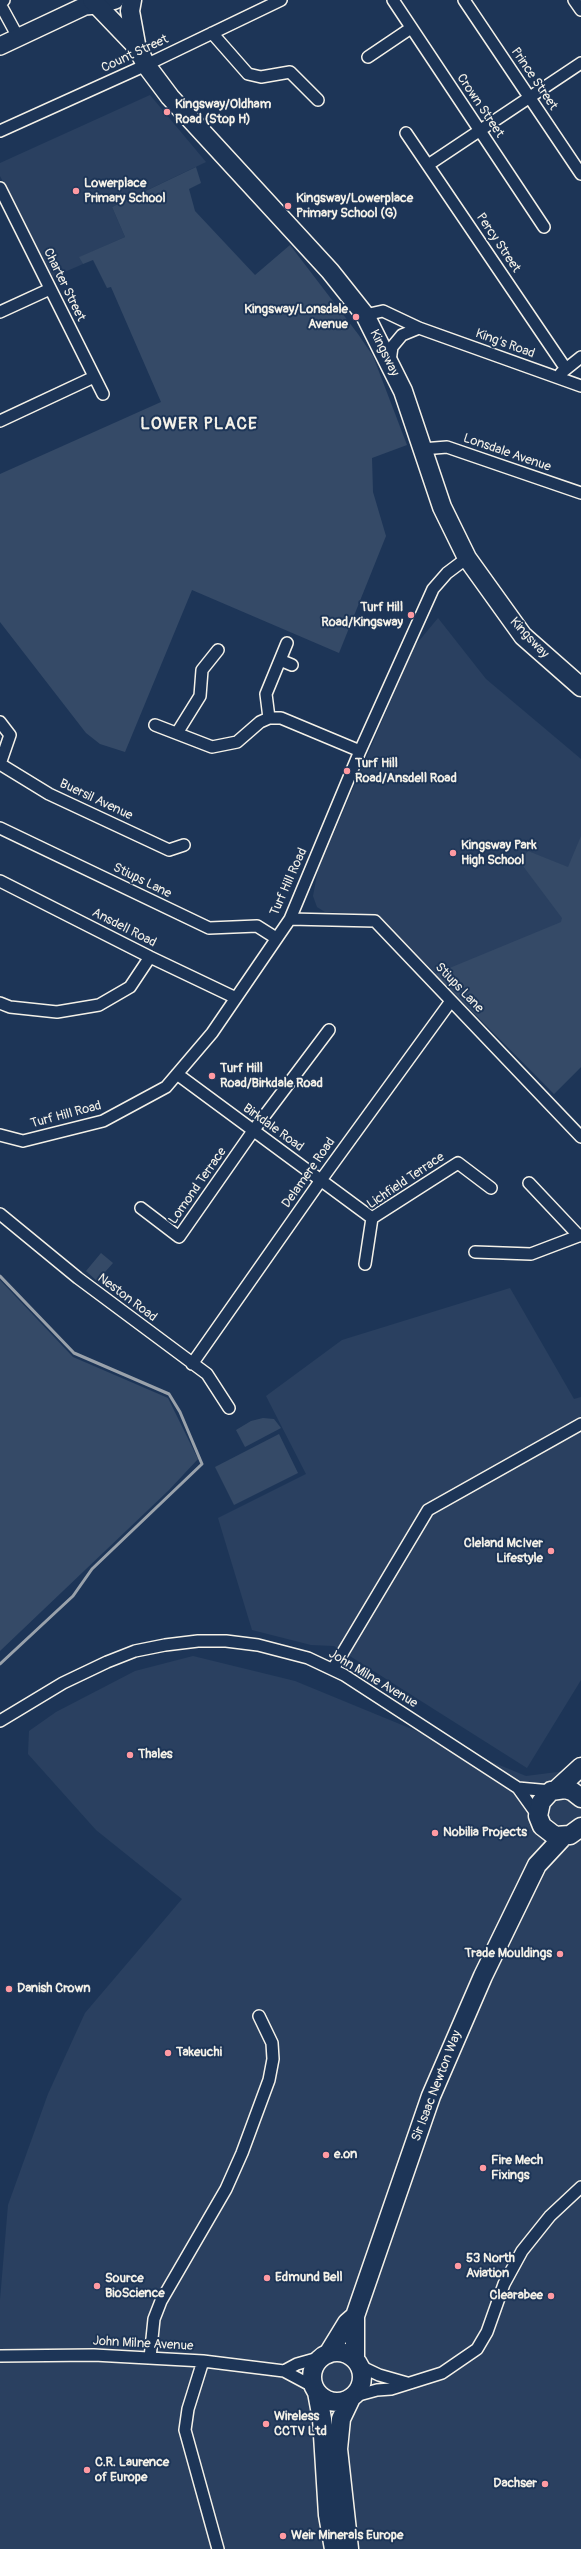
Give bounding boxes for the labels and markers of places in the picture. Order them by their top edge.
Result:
place label: Kingsway/Oldham Road (Stop H) [175,97,271,128]
marker: Kingsway/Oldham Road (Stop H) [162,107,172,117]
place label: Lowerplace Primary School [84,176,165,207]
marker: Lowerplace Primary School [71,186,81,196]
place label: Kingsway/Lowerplace Primary School (G) [296,191,413,222]
marker: Kingsway/Lowerplace Primary School (G) [283,201,293,211]
place label: Kingsway/Lonsdale Avenue [244,302,348,333]
marker: Kingsway/Lonsdale Avenue [351,312,361,322]
place label: Turf Hill Road/Kingsway [321,600,403,631]
marker: Turf Hill Road/Kingsway [406,610,416,620]
place label: Turf Hill Road/Ansdell Road [355,756,457,787]
marker: Turf Hill Road/Ansdell Road [342,766,352,776]
place label: Kingsway Park High School [461,838,537,869]
marker: Kingsway Park High School [448,848,458,858]
place label: Turf Hill Road/Birkdale Road [220,1061,323,1092]
marker: Turf Hill Road/Birkdale Road [207,1071,217,1081]
place label: Cleland McIver Lifestyle [464,1536,543,1567]
marker: Cleland McIver Lifestyle [546,1546,556,1556]
place label: Thales [138,1747,173,1763]
marker: Thales [125,1750,135,1760]
place label: Nobilia Projects [443,1825,527,1841]
marker: Nobilia Projects [430,1828,440,1838]
place label: Trade Mouldings [465,1946,552,1962]
marker: Trade Mouldings [555,1949,565,1959]
place label: Danish Crown [17,1981,91,1997]
marker: Danish Crown [4,1984,14,1994]
place label: Takeuchi [176,2045,222,2061]
marker: Takeuchi [163,2048,173,2058]
place label: e.on [334,2147,357,2163]
marker: e.on [321,2150,331,2160]
place label: Fire Mech Fixings [491,2153,543,2184]
marker: Fire Mech Fixings [478,2163,488,2173]
place label: 53 North Aviation [466,2251,515,2282]
marker: 53 North Aviation [453,2261,463,2271]
place label: Edmund Bell [275,2270,343,2286]
place label: Source BioScience [105,2271,165,2302]
marker: Edmund Bell [262,2273,272,2283]
marker: Source BioScience [92,2281,102,2291]
place label: Clearabee [490,2288,543,2304]
marker: Clearabee [546,2291,556,2301]
place label: Wireless CCTV Ltd [274,2409,327,2440]
marker: Wireless CCTV Ltd [261,2419,271,2429]
place label: C.R. Laurence of Europe [95,2455,169,2486]
marker: C.R. Laurence of Europe [82,2465,92,2475]
place label: Dachser [493,2476,537,2492]
marker: Dachser [540,2479,550,2489]
place label: Weir Minerals Europe [291,2528,403,2544]
marker: Weir Minerals Europe [278,2531,288,2541]

